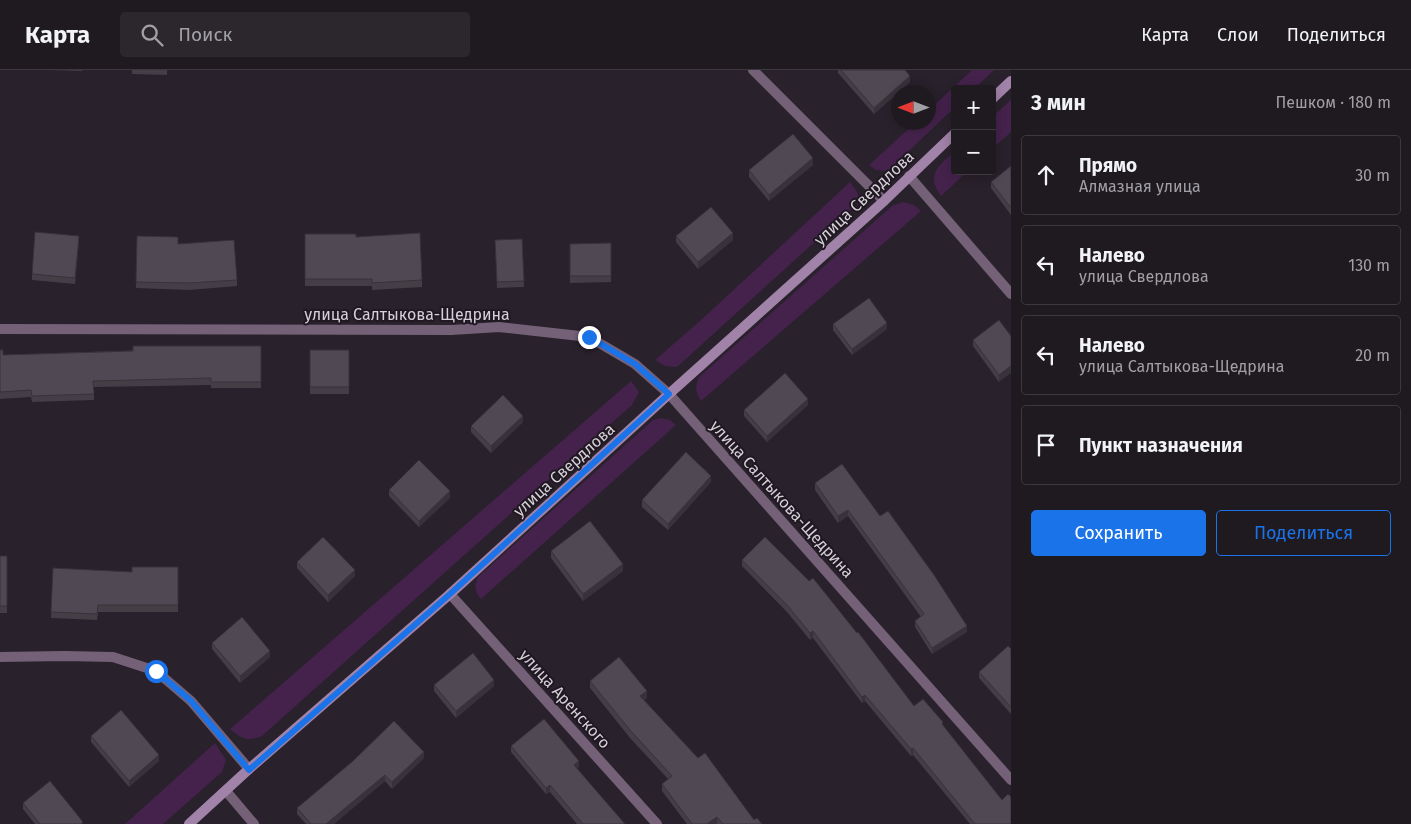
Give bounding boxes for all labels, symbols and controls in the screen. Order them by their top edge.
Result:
search box [120,12,470,57]
text: Карта [25,21,90,49]
icon: search [138,21,166,49]
text: Поиск [178,23,232,46]
text: Карта [1141,24,1189,46]
text: Слои [1217,24,1259,46]
text: Поделиться [1287,24,1386,46]
north arrow [891,85,936,130]
map controls [951,85,996,175]
button: + [951,85,996,130]
text: 3 мин [1031,90,1086,116]
text: Пешком · 180 m [1276,93,1391,112]
button: − [951,130,996,175]
street label: улица Свердлова [810,147,918,249]
text: Прямо [1079,154,1137,177]
icon: ahead [1032,161,1060,189]
text: 30 m [1355,166,1390,185]
text: Алмазная улица [1079,177,1201,196]
text: Налево [1079,244,1145,267]
icon: left [1032,251,1060,279]
text: 130 m [1348,256,1390,275]
text: улица Свердлова [1079,267,1209,286]
street label: улица Салтыкова-Щедрина [304,305,510,324]
route end [578,326,601,349]
text: Налево [1079,334,1145,357]
icon: left [1032,341,1060,369]
text: 20 m [1355,346,1390,365]
text: улица Салтыкова-Щедрина [1079,357,1284,376]
street label: улица Салтыкова-Щедрина [706,416,858,582]
street label: улица Свердлова [509,420,619,520]
icon: arrive [1032,431,1060,459]
text: Пункт назначения [1079,434,1243,457]
button: Сохранить [1031,510,1206,556]
button: Поделиться [1216,510,1391,556]
street label: улица Аренского [516,646,614,752]
route start [145,660,168,683]

